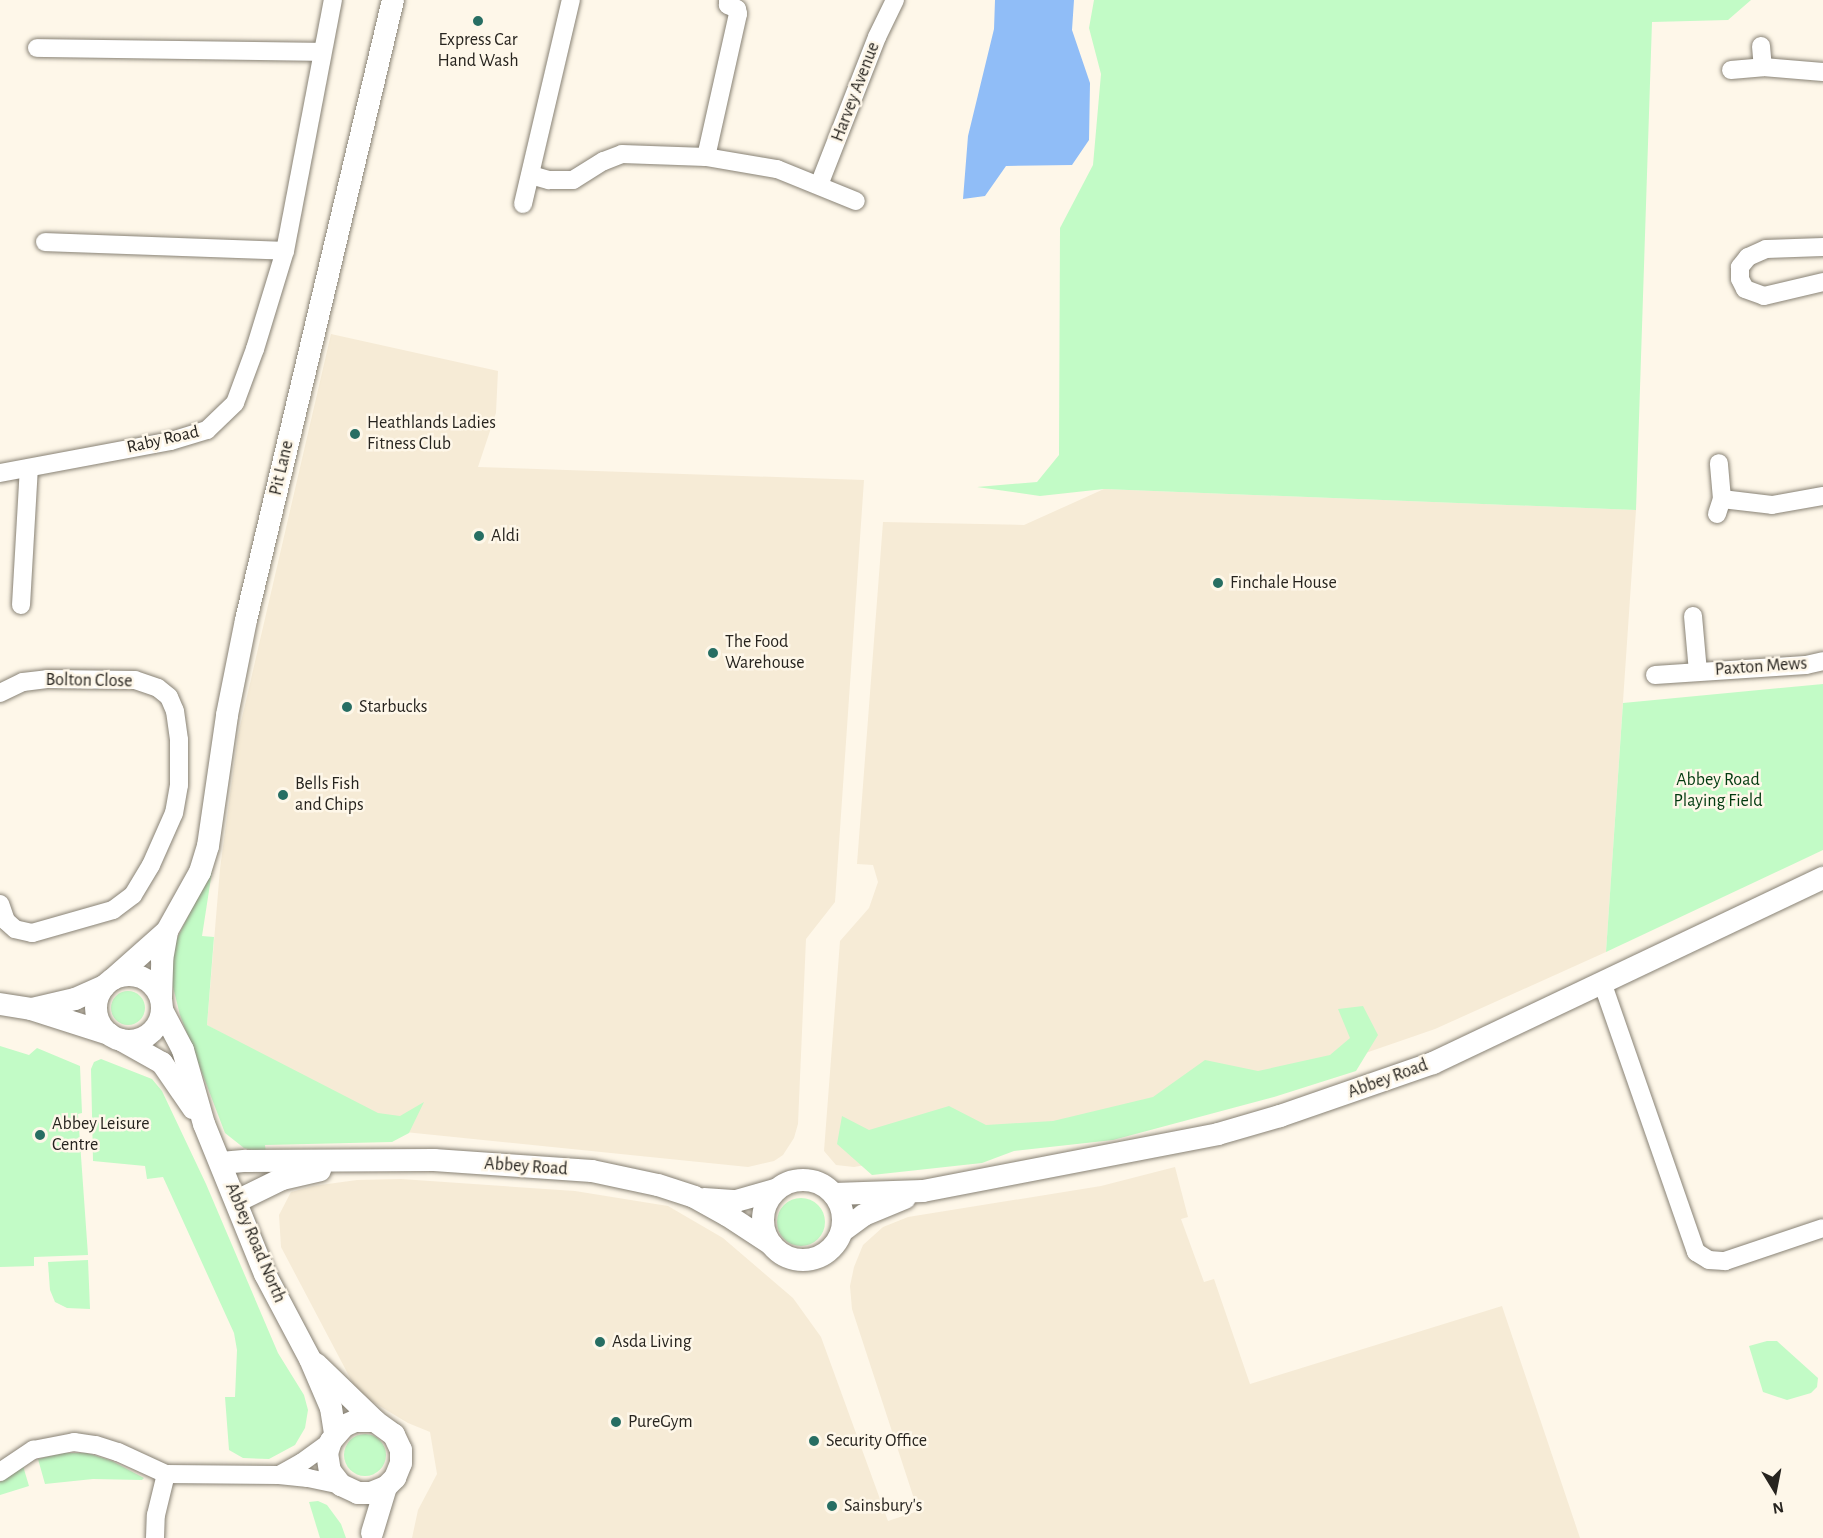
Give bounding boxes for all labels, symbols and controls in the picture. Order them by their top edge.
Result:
marker: Express Car Hand Wash [471,14,485,28]
place label: Express Car Hand Wash [437,30,519,72]
street label: Harvey Avenue [827,39,885,145]
place label: Heathlands Ladies Fitness Club [367,413,496,456]
street label: Raby Road [125,421,201,459]
marker: Heathlands Ladies Fitness Club [348,427,362,441]
street label: Pit Lane [265,438,299,498]
place label: Aldi [491,525,520,547]
marker: Aldi [472,529,486,543]
place label: Finchale House [1230,572,1337,594]
marker: Finchale House [1211,576,1225,590]
place label: The Food Warehouse [725,632,805,674]
marker: The Food Warehouse [706,646,720,660]
street label: Paxton Mews [1714,653,1808,681]
street label: Bolton Close [45,669,133,693]
place label: Starbucks [359,696,427,718]
marker: Starbucks [340,700,354,714]
park label: Abbey Road Playing Field [1673,770,1763,812]
place label: Bells Fish and Chips [295,774,364,816]
marker: Bells Fish and Chips [276,788,290,802]
street label: Abbey Road [1345,1055,1431,1103]
place label: Abbey Leisure Centre [52,1114,150,1156]
marker: Abbey Leisure Centre [33,1128,47,1142]
street label: Abbey Road [484,1153,568,1181]
street label: Abbey Road North [220,1180,290,1306]
place label: Asda Living [612,1331,692,1353]
marker: Asda Living [593,1335,607,1349]
place label: PureGym [628,1411,693,1433]
marker: PureGym [609,1415,623,1429]
place label: Security Office [826,1430,927,1452]
marker: Security Office [807,1434,821,1448]
north arrow [1745,1460,1805,1520]
place label: Sainsbury's [844,1495,922,1517]
marker: Sainsbury's [825,1499,839,1513]
text: N [1771,1499,1785,1517]

